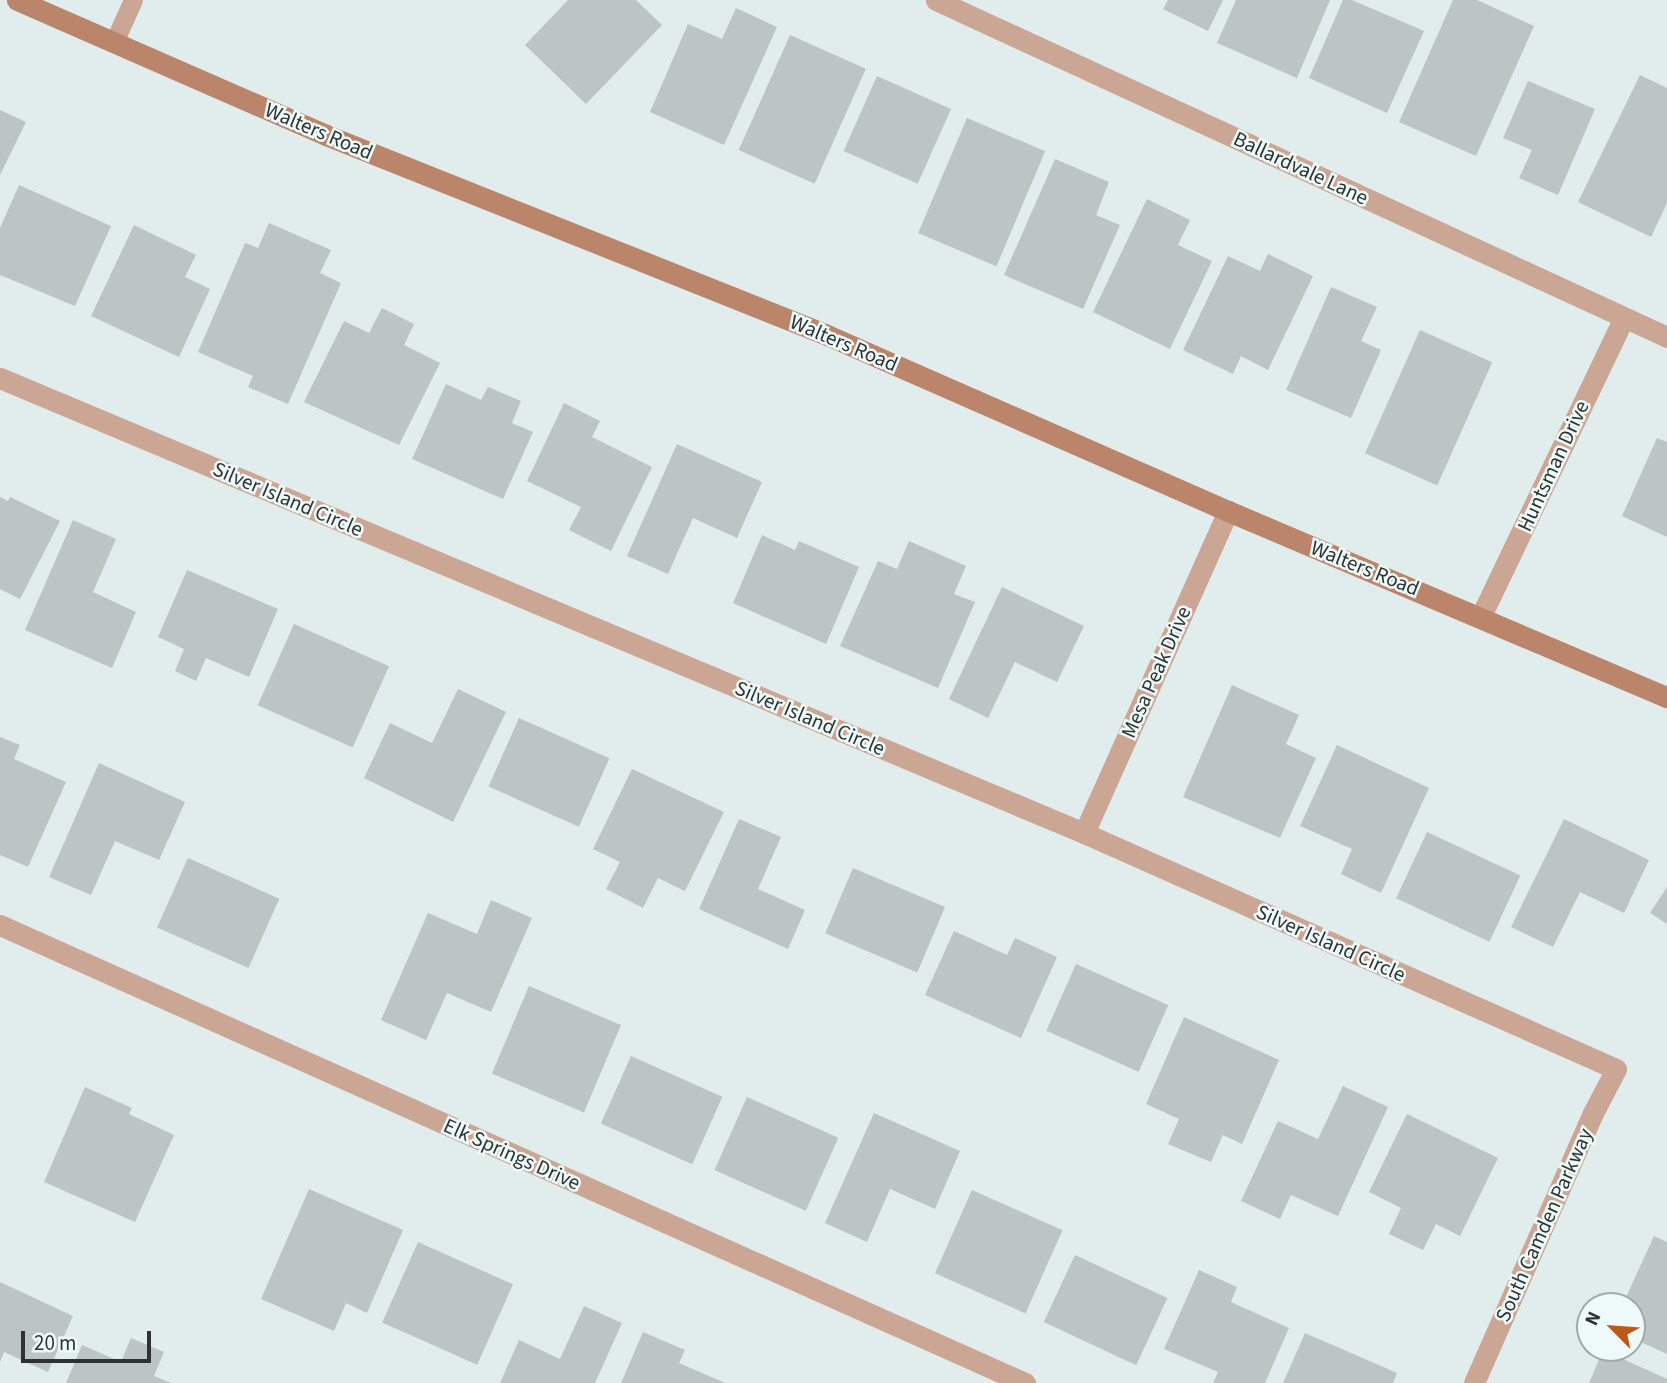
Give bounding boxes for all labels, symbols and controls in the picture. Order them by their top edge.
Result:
street label: Walters Road [261,97,377,165]
street label: Ballardvale Lane [1230,126,1372,210]
street label: Walters Road [786,309,902,377]
street label: Huntsman Drive [1512,397,1594,535]
street label: Silver Island Circle [209,456,367,542]
street label: Walters Road [1307,535,1423,601]
street label: Mesa Peak Drive [1116,602,1196,742]
street label: Silver Island Circle [731,675,889,761]
street label: Silver Island Circle [1253,899,1409,987]
street label: Elk Springs Drive [440,1113,584,1195]
street label: South Camden Parkway [1490,1124,1598,1326]
north arrow [1576,1292,1646,1362]
text: N [1578,1307,1608,1330]
scale bar [24,1316,154,1360]
text: 20 m [34,1328,76,1358]

